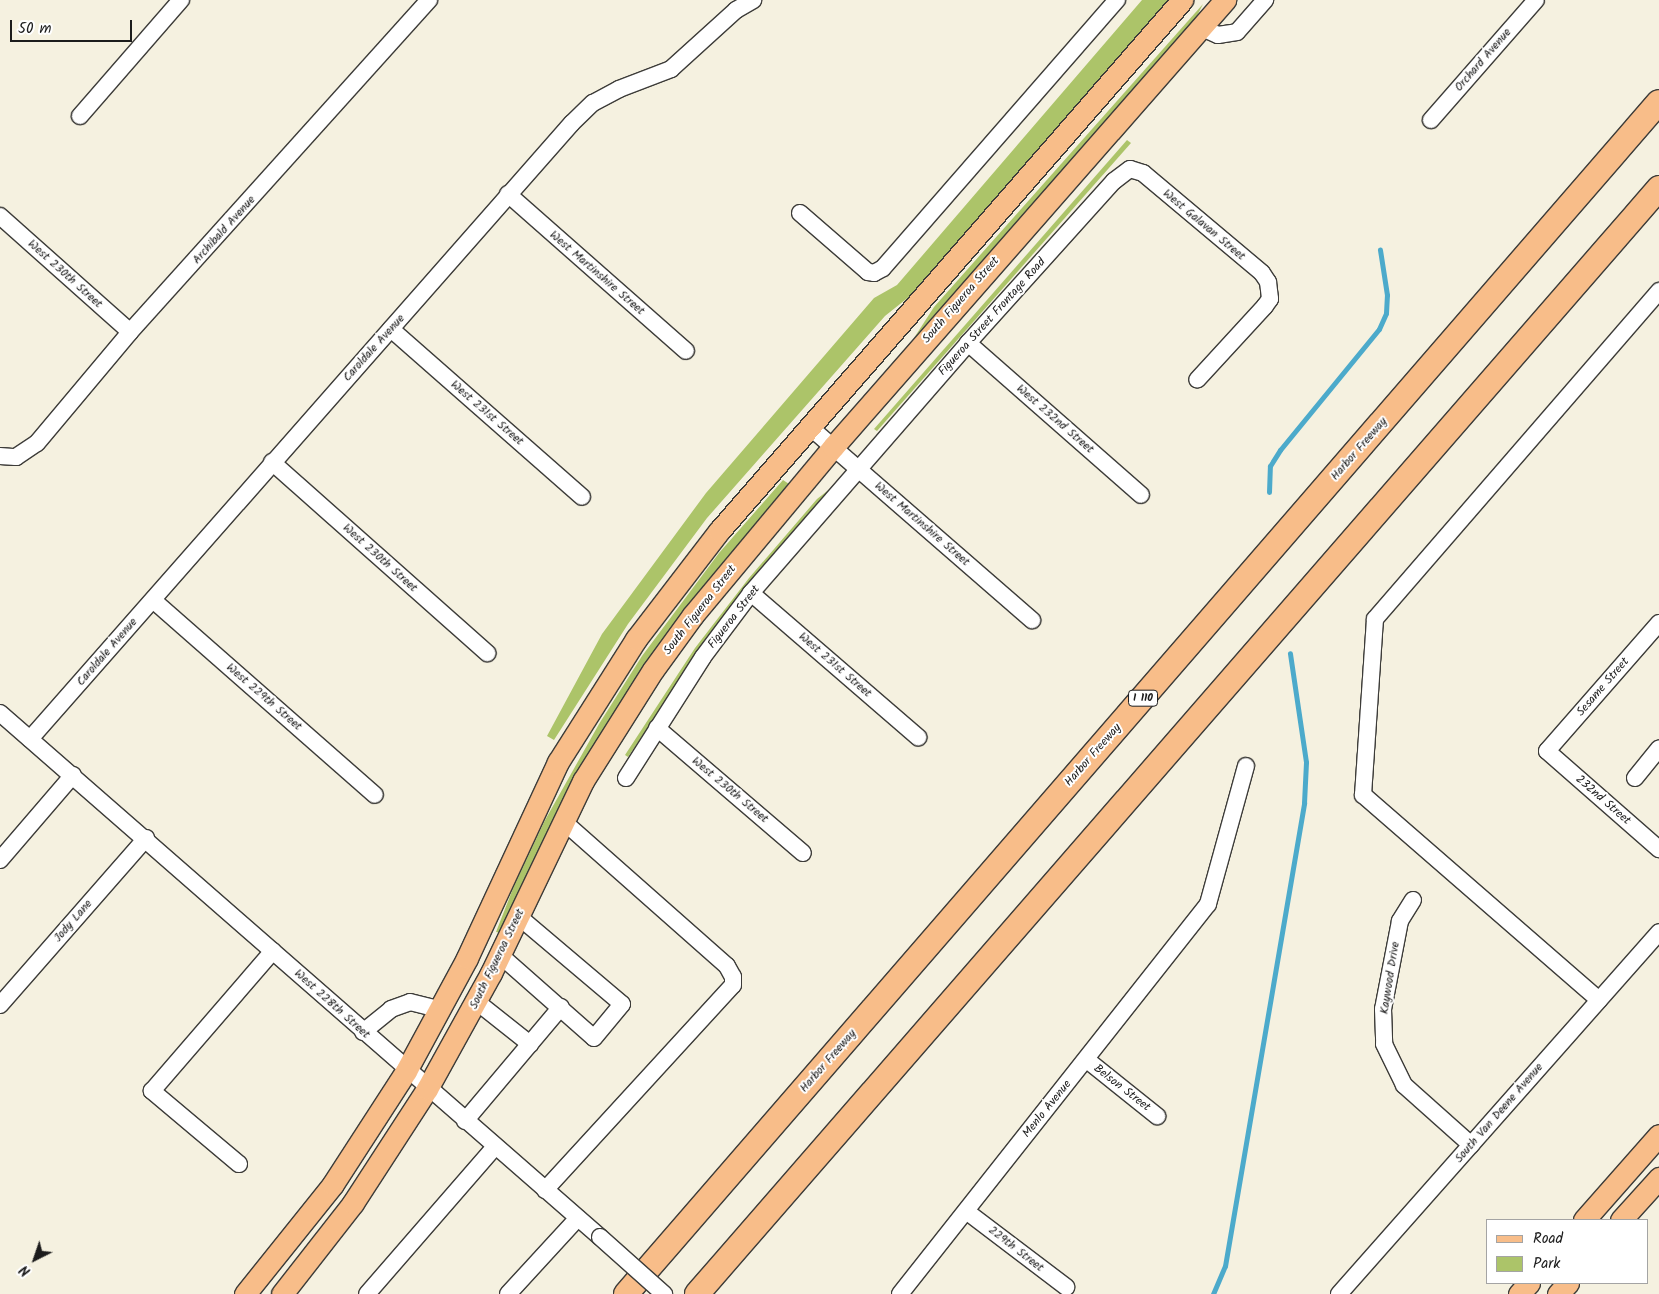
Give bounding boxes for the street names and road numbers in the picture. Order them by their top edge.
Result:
street label: Orchard Avenue [1452,26,1514,94]
street label: West Galavan Street [1160,186,1248,264]
street label: Archibald Avenue [190,193,258,267]
street label: West Martinshire Street [546,228,648,318]
street label: West 230th Street [25,237,105,311]
street label: South Figueroa Street [920,254,1002,346]
street label: Figueroa Street Frontage Road [935,255,1049,379]
street label: Caroldale Avenue [340,312,408,384]
street label: West 231st Street [448,377,526,449]
street label: West 232nd Street [1013,381,1097,457]
street label: Harbor Freeway [1328,415,1390,483]
street label: West Martinshire Street [871,479,973,569]
street label: West 230th Street [340,521,420,595]
street label: South Figueroa Street [661,562,739,658]
street label: Figueroa Street [705,583,763,651]
street label: Caroldale Avenue [74,615,140,689]
street label: West 231st Street [796,629,874,701]
street label: Sesame Street [1574,655,1632,719]
street label: West 229th Street [223,660,305,734]
road number: I 110 [1128,690,1158,706]
street label: Harbor Freeway [1062,721,1124,789]
street label: West 230th Street [689,754,771,826]
street label: 232nd Street [1572,772,1634,828]
street label: Jody Lane [51,897,95,945]
street label: South Figueroa Street [466,907,528,1011]
street label: Kaywood Drive [1377,941,1403,1015]
street label: West 228th Street [291,966,373,1042]
street label: Harbor Freeway [797,1027,859,1095]
street label: South Van Deene Avenue [1452,1060,1546,1166]
street label: Belson Street [1091,1061,1153,1115]
street label: Menlo Avenue [1019,1077,1075,1141]
street label: 229th Street [986,1223,1046,1275]

